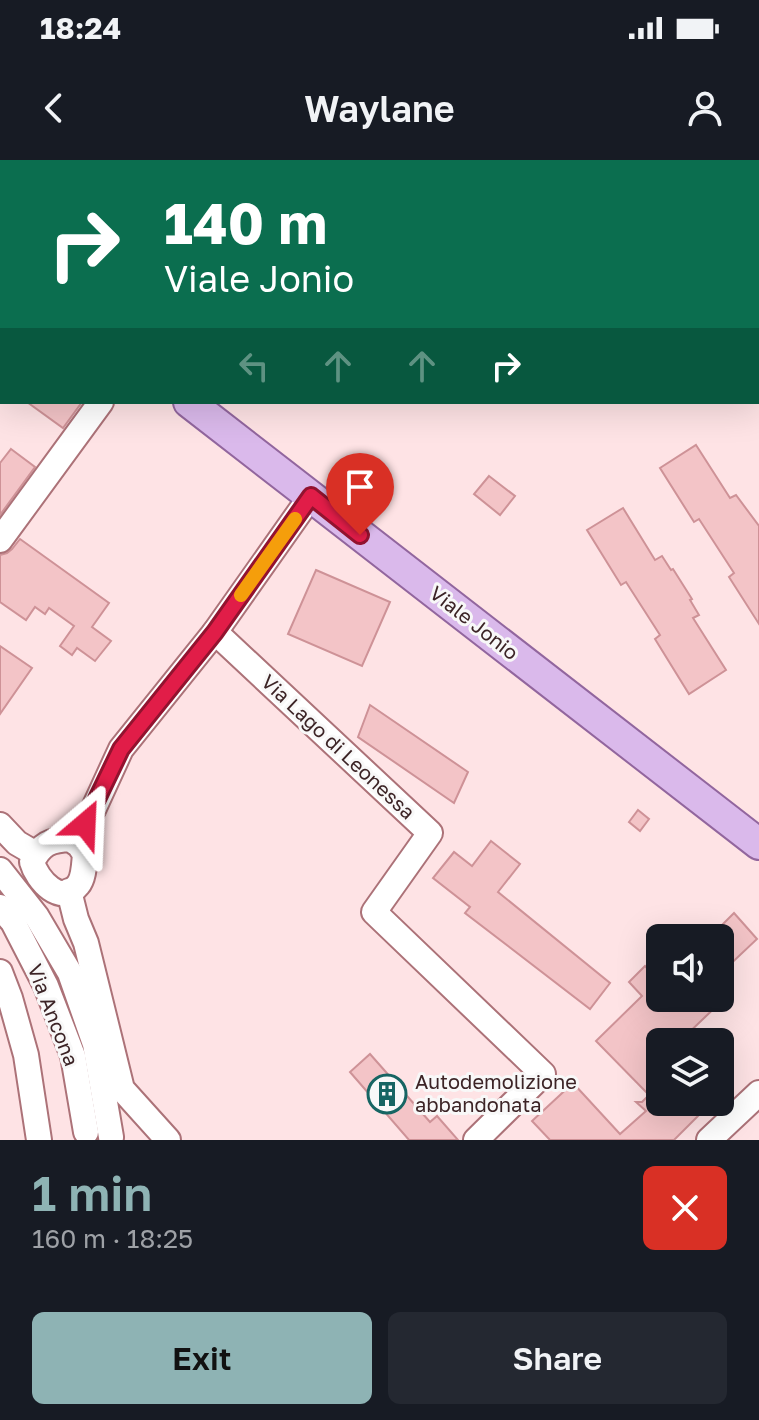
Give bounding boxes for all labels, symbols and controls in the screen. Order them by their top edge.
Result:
text: 18:24 [40,10,121,46]
icon: back [32,86,76,130]
icon: person [683,86,727,130]
text: Waylane [304,87,455,130]
text: 140 m [164,189,327,256]
icon: right [32,192,136,296]
text: Viale Jonio [164,257,354,300]
icon: left [232,344,276,388]
icon: ahead [316,344,360,388]
icon: ahead [400,344,444,388]
icon: right [484,344,528,388]
pin [326,453,394,535]
icon: arrive [338,465,382,509]
street label: Viale Jonio [426,580,524,664]
street label: Via Lago di Leonessa [257,669,420,824]
position arrow [43,782,127,866]
map controls [646,924,734,1116]
button: sound [646,924,734,1012]
street label: Via Ancona [24,960,84,1069]
button: layers [646,1028,734,1116]
place label: Autodemolizione abbandonata [415,1069,577,1116]
building icon: Autodemolizione abbandonata [366,1073,408,1115]
text: 1 min [32,1164,152,1222]
button: close [643,1166,727,1250]
text: 160 m · 18:25 [32,1223,193,1254]
button: Exit [32,1312,372,1404]
button: Share [388,1312,727,1404]

